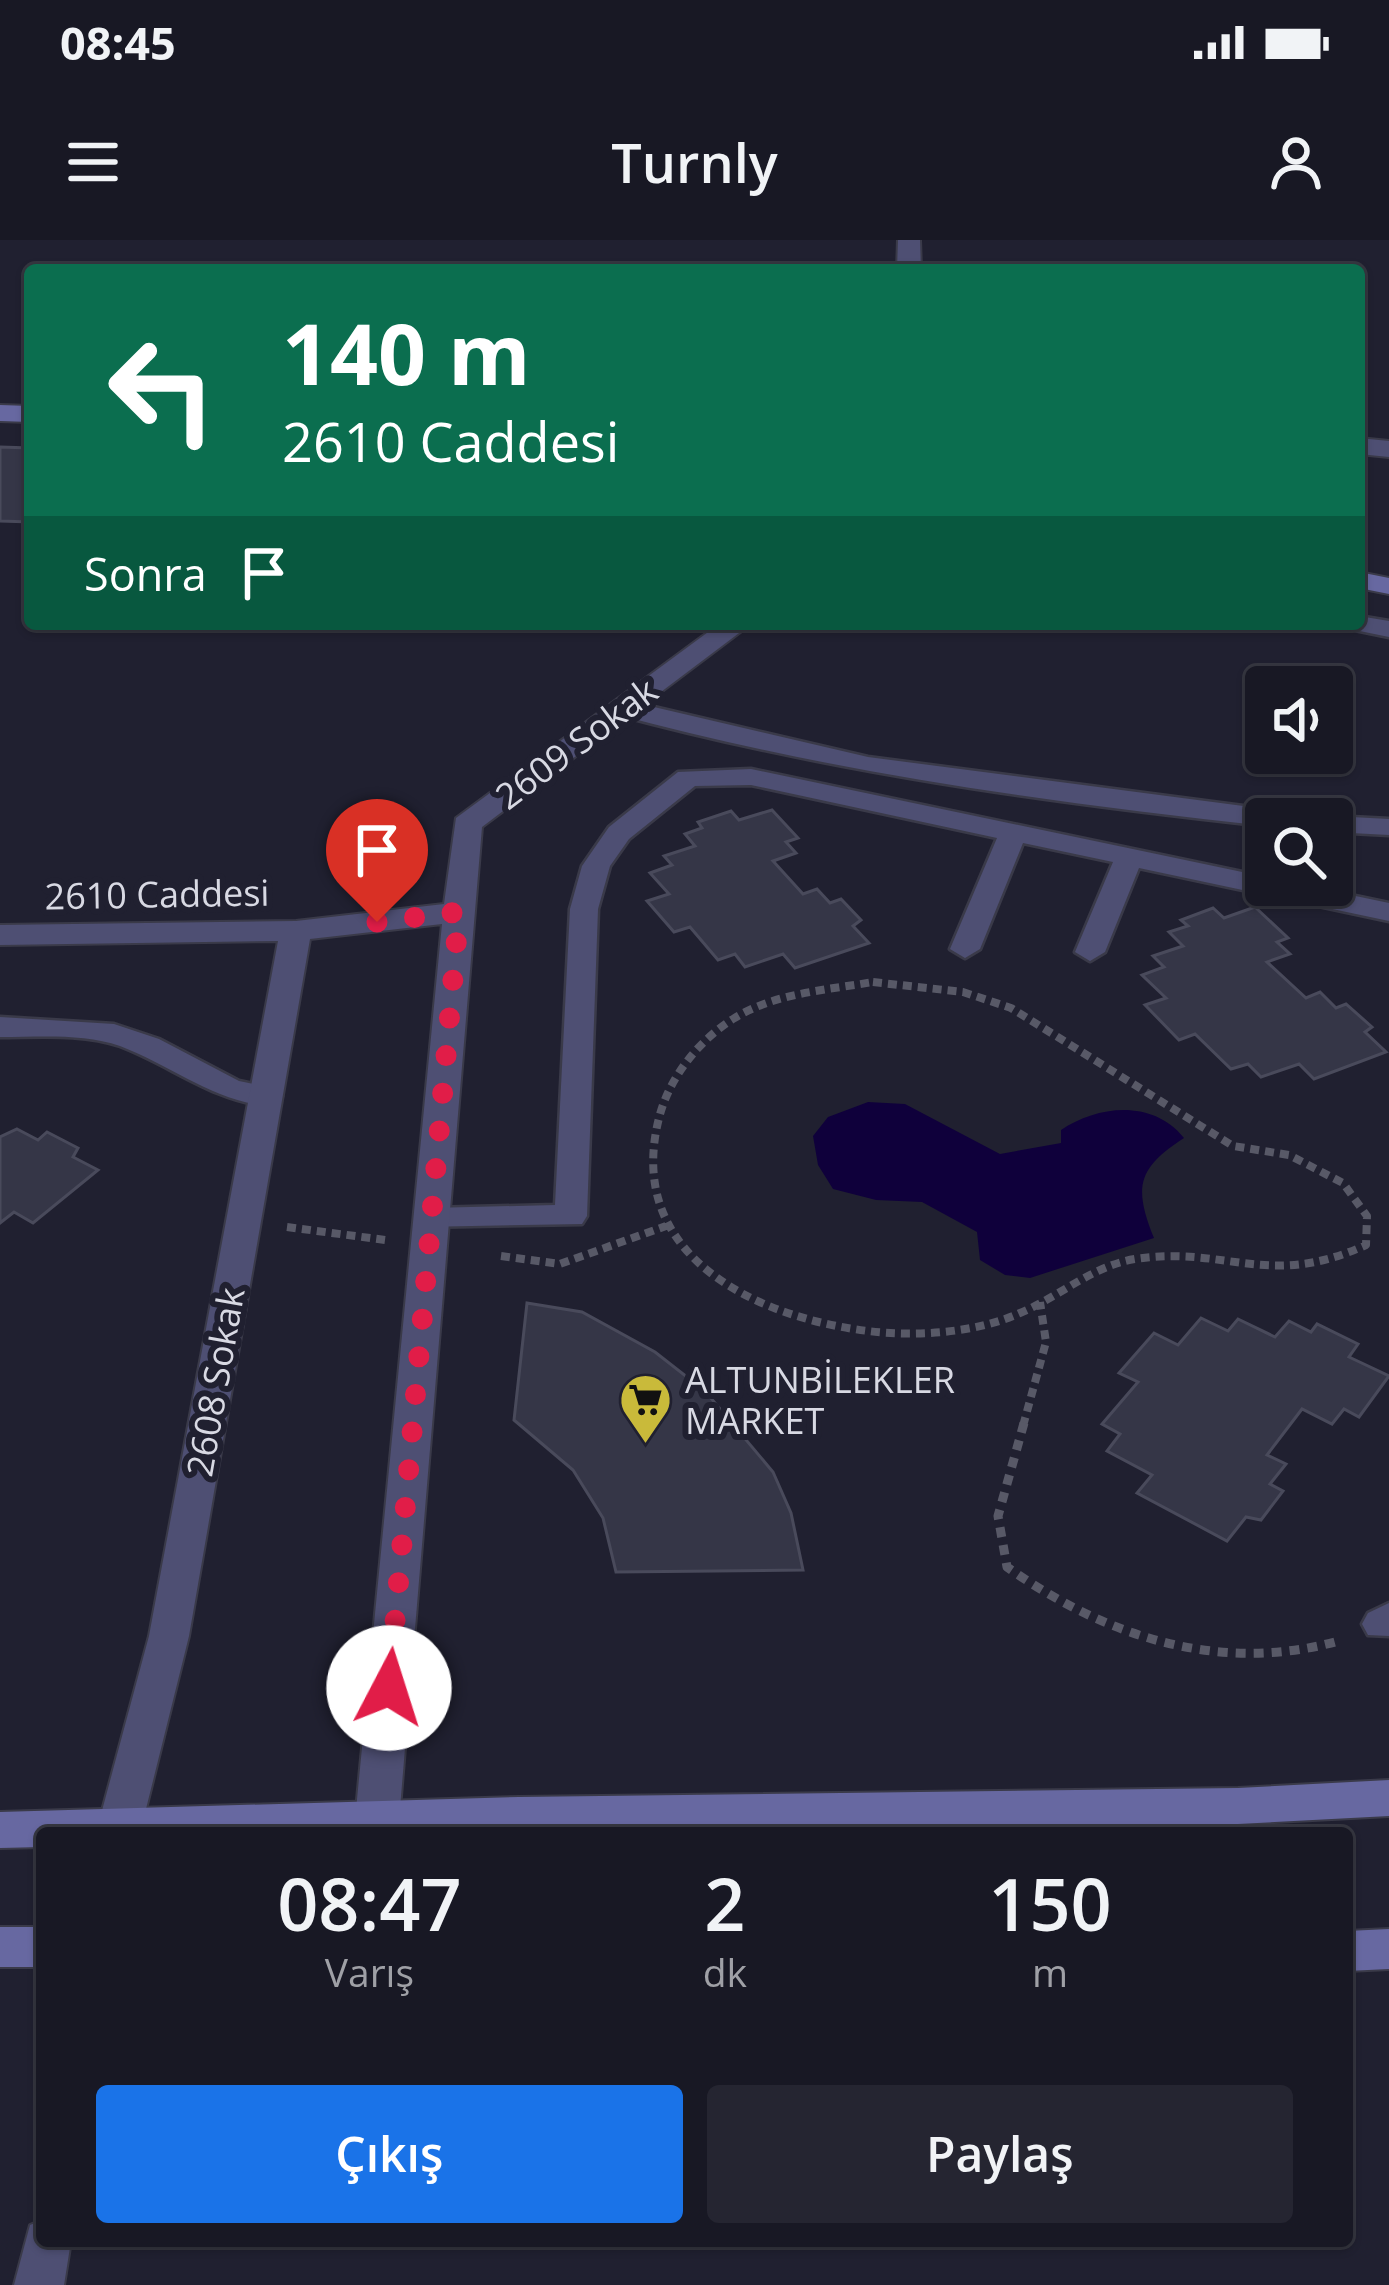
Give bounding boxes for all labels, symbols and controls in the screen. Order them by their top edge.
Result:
text: 08:45 [60,12,176,73]
text: Turnly [611,125,778,199]
icon: menu [60,129,126,195]
icon: person [1263,129,1329,195]
text: 140 m [282,295,530,410]
icon: left [84,312,240,468]
text: 2610 Caddesi [282,404,619,478]
icon: arrive [231,540,297,606]
text: Sonra [84,543,207,604]
street label: 2609 Sokak [485,666,667,820]
map controls [1245,666,1353,906]
button: sound [1245,666,1353,774]
button: search [1245,798,1353,906]
pin [326,799,428,922]
icon: arrive [344,817,410,883]
street label: 2610 Caddesi [44,868,270,920]
street label: 2608 Sokak [174,1284,256,1480]
place label: ALTUNBİLEKLER MARKET [685,1355,955,1445]
supermarket icon: ALTUNBİLEKLER MARKET [618,1372,674,1446]
position arrow [326,1625,452,1751]
text: 08:47 [277,1854,462,1952]
text: 2 [704,1854,746,1952]
text: 150 [988,1854,1112,1952]
text: Varış [325,1945,414,1998]
text: dk [703,1945,747,1998]
text: m [1032,1945,1068,1998]
button: Çıkış [96,2085,683,2223]
button: Paylaş [707,2085,1293,2223]

